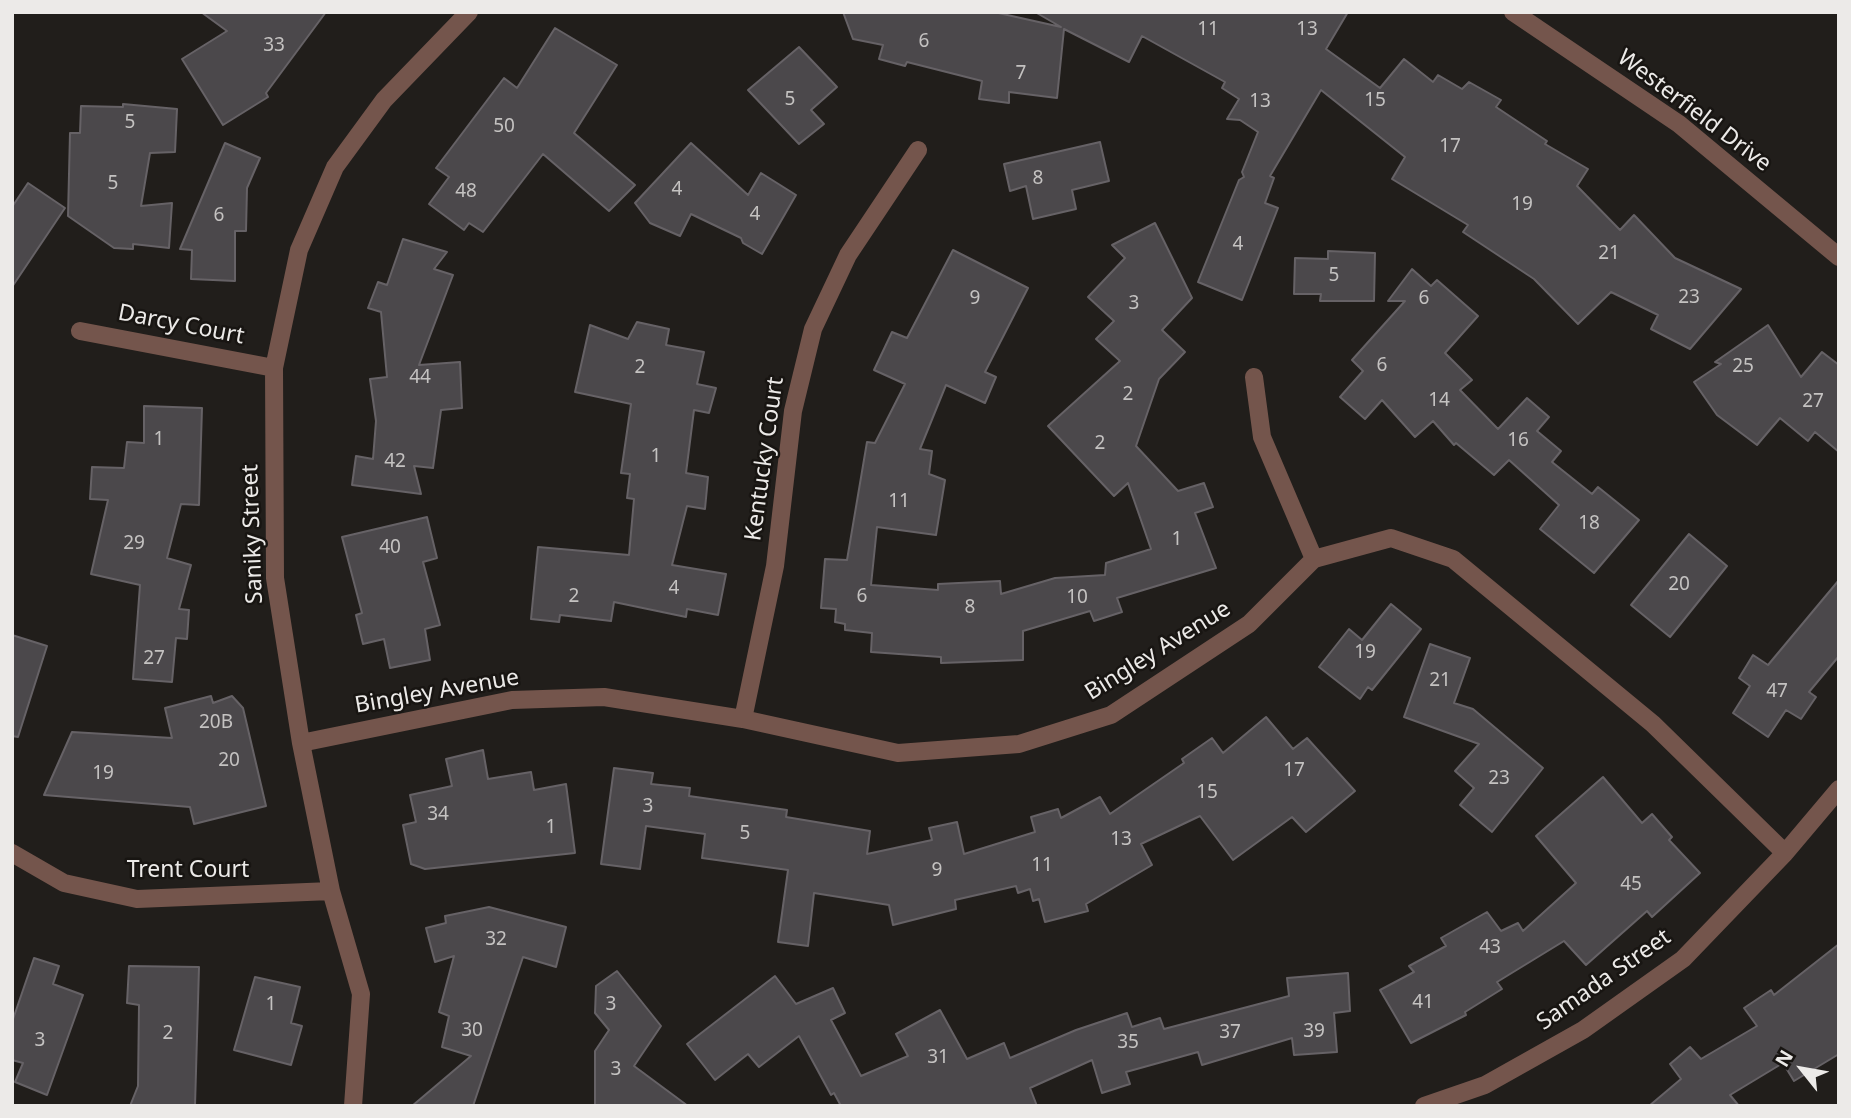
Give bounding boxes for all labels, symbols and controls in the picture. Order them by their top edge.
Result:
house number: 11 [1197,19,1219,41]
house number: 13 [1296,19,1318,41]
house number: 6 [919,31,929,53]
house number: 33 [263,35,285,57]
street label: Westerfield Drive [1612,44,1776,178]
house number: 7 [1016,63,1026,85]
house number: 5 [785,89,795,111]
house number: 15 [1364,90,1386,112]
house number: 13 [1249,91,1271,113]
house number: 5 [125,112,135,134]
house number: 50 [493,116,515,138]
house number: 17 [1439,136,1461,158]
house number: 8 [1033,168,1043,190]
house number: 5 [108,173,118,195]
house number: 4 [672,179,682,201]
house number: 48 [455,181,477,203]
house number: 19 [1511,194,1533,216]
house number: 4 [750,204,760,226]
house number: 6 [214,205,224,227]
house number: 4 [1233,234,1243,256]
house number: 21 [1598,243,1620,265]
house number: 5 [1329,265,1339,287]
house number: 23 [1678,287,1700,309]
house number: 9 [970,288,980,310]
house number: 6 [1419,288,1429,310]
house number: 3 [1129,293,1139,315]
street label: Darcy Court [116,299,246,351]
house number: 6 [1377,355,1387,377]
house number: 25 [1732,356,1754,378]
house number: 2 [635,357,645,379]
house number: 44 [409,367,431,389]
street label: Kentucky Court [740,375,790,543]
house number: 2 [1123,384,1133,406]
house number: 14 [1428,390,1450,412]
house number: 27 [1802,391,1824,413]
house number: 1 [154,429,164,451]
house number: 16 [1507,430,1529,452]
house number: 2 [1095,433,1105,455]
house number: 1 [651,446,661,468]
house number: 42 [384,451,406,473]
street label: Saniky Street [237,464,269,604]
house number: 11 [888,491,910,513]
house number: 18 [1578,513,1600,535]
house number: 1 [1172,529,1182,551]
house number: 29 [123,533,145,555]
house number: 40 [379,537,401,559]
house number: 20 [1668,574,1690,596]
house number: 4 [669,578,679,600]
house number: 2 [569,586,579,608]
house number: 6 [857,586,867,608]
house number: 10 [1066,587,1088,609]
street label: Bingley Avenue [1080,595,1236,707]
house number: 8 [965,597,975,619]
house number: 19 [1354,642,1376,664]
house number: 27 [143,648,165,670]
street label: Bingley Avenue [353,664,521,720]
house number: 21 [1429,670,1451,692]
house number: 47 [1766,681,1788,703]
house number: 20B [199,712,233,734]
house number: 20 [218,750,240,772]
house number: 17 [1283,760,1305,782]
house number: 19 [92,763,114,785]
house number: 23 [1488,768,1510,790]
house number: 15 [1196,782,1218,804]
house number: 3 [643,796,653,818]
house number: 34 [427,804,449,826]
house number: 1 [546,817,556,839]
house number: 5 [740,823,750,845]
house number: 13 [1110,829,1132,851]
house number: 11 [1031,855,1053,877]
street label: Trent Court [127,856,249,884]
house number: 9 [932,860,942,882]
house number: 45 [1620,874,1642,896]
street label: Samada Street [1532,924,1676,1036]
house number: 32 [485,929,507,951]
house number: 43 [1479,937,1501,959]
house number: 41 [1412,992,1434,1014]
house number: 1 [266,994,276,1016]
house number: 3 [606,994,616,1016]
house number: 30 [461,1020,483,1042]
house number: 39 [1303,1021,1325,1043]
house number: 37 [1219,1022,1241,1044]
house number: 2 [163,1023,173,1045]
house number: 3 [35,1030,45,1052]
house number: 35 [1117,1032,1139,1054]
north arrow [1767,1034,1837,1104]
text: N [1769,1045,1799,1072]
house number: 31 [927,1047,949,1069]
house number: 3 [611,1059,621,1081]

